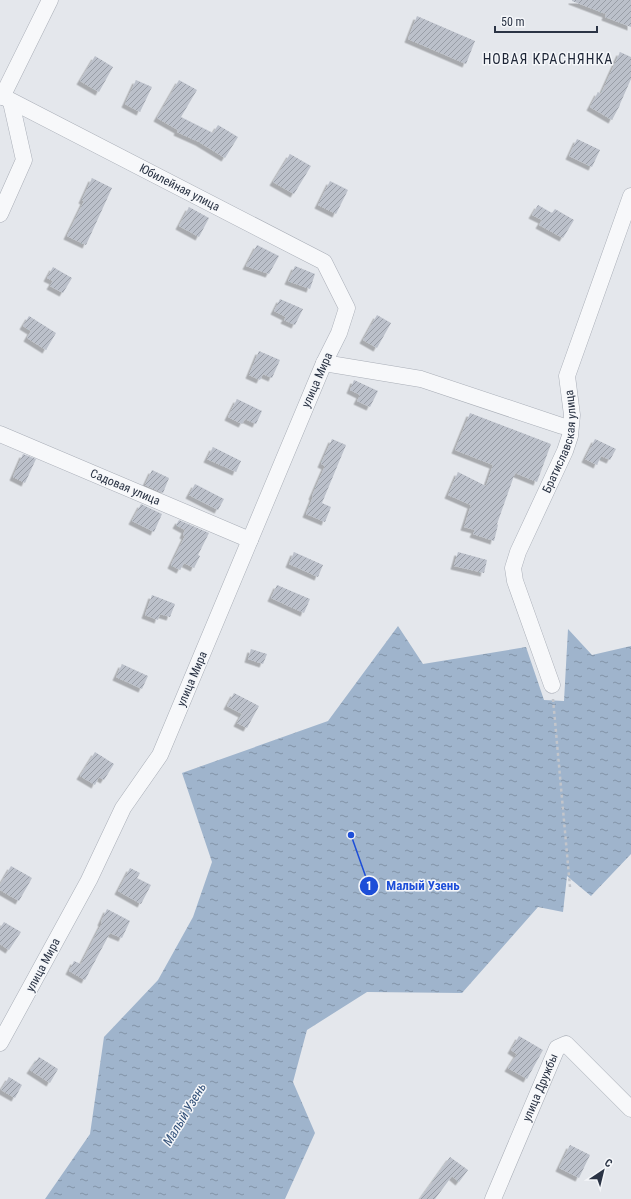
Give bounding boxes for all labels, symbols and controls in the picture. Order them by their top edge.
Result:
scale bar [495,8,597,34]
text: 50 m [501,15,525,29]
district label: НОВАЯ КРАСНЯНКА [483,51,613,67]
street label: Юбилейная улица [137,161,222,214]
street label: улица Мира [299,350,335,410]
street label: Братиславская улица [539,389,579,495]
street label: Садовая улица [88,466,162,508]
street label: улица Мира [174,649,210,709]
callout: Малый Узень [359,873,468,898]
text: Малый Узень [386,878,460,893]
text: 1 [366,879,372,893]
street label: улица Мира [23,936,63,994]
street label: улица Дружбы [520,1051,561,1124]
water label: Малый Узень [160,1080,209,1148]
north arrow [583,1151,623,1191]
text: С [602,1156,615,1170]

